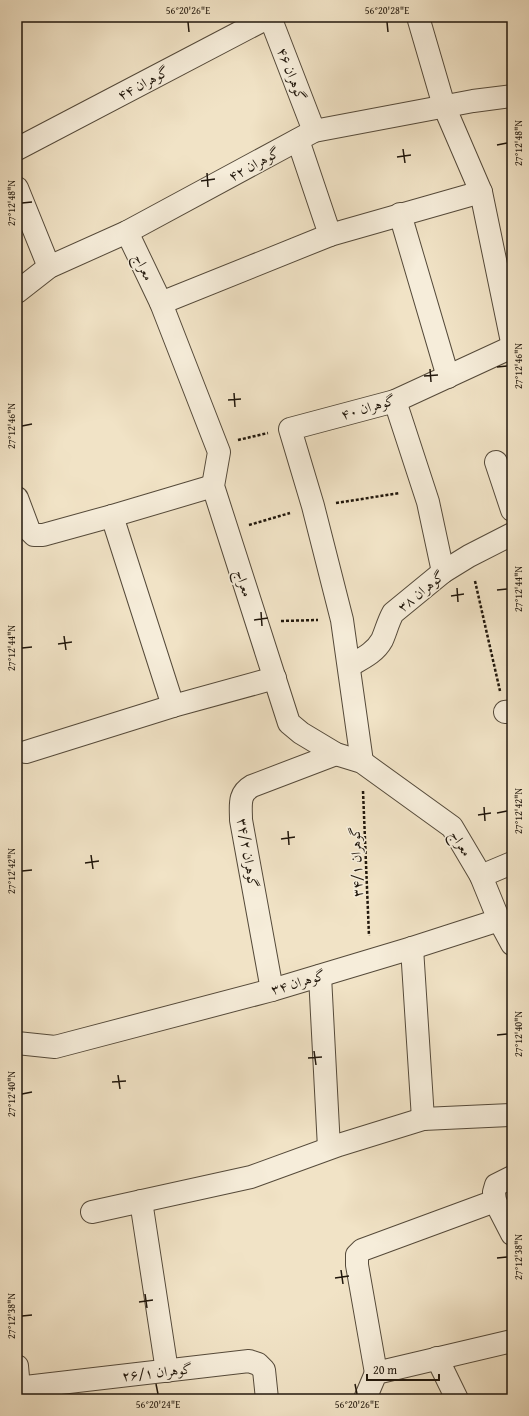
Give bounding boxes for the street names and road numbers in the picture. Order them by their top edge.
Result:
street label: گوهران ۴۶ [273,44,311,104]
street label: گوهران ۴۴ [114,61,172,105]
street label: گوهران ۴۲ [225,142,283,186]
street label: معراج [126,250,159,285]
street label: گوهران ۴۰ [338,390,398,424]
street label: گوهران ۳۸ [393,566,449,616]
street label: معراج [227,567,258,600]
street label: گوهران ۳۴/۲ [233,817,263,889]
street label: گوهران ۳۴/۱ [345,826,367,898]
street label: معراج [443,826,477,862]
street label: گوهران ۳۴ [268,965,328,999]
street label: گوهران ۲۶/۱ [121,1358,193,1386]

